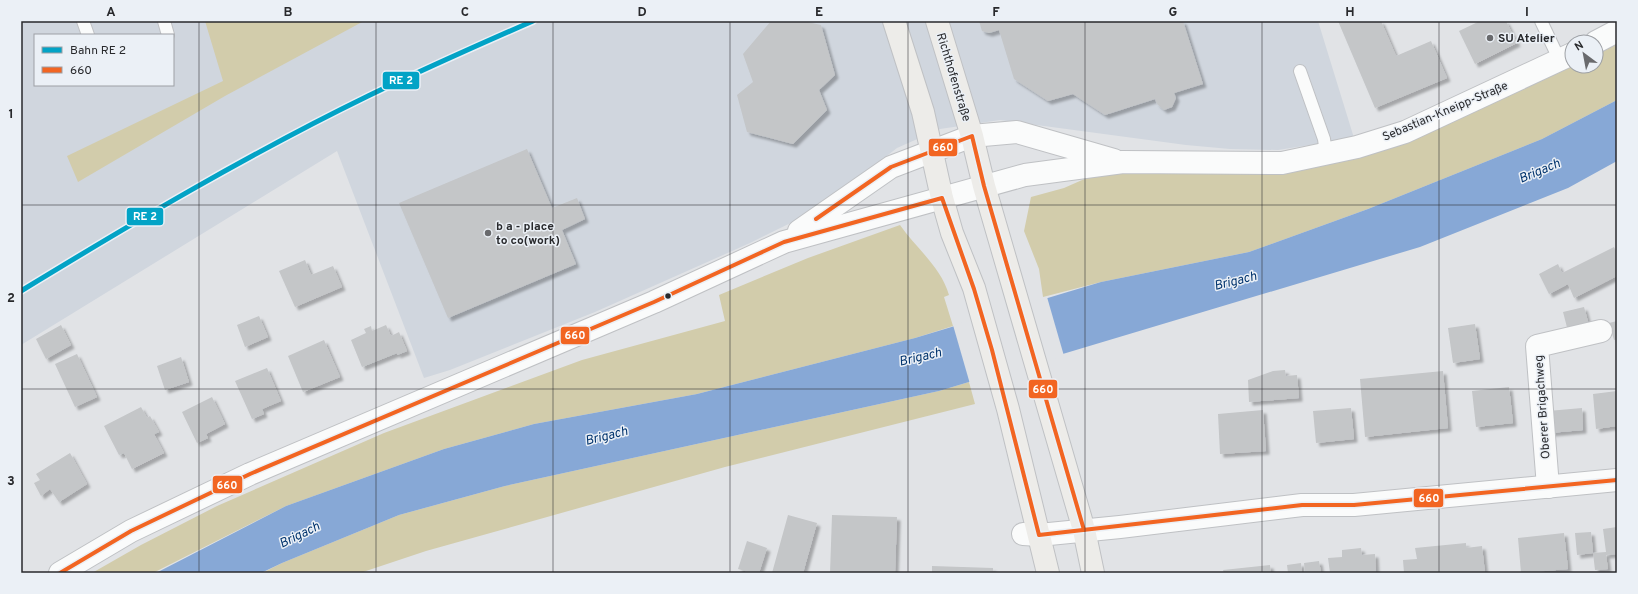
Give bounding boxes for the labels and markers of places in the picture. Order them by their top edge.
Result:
place label: SU Atelier [1498,31,1555,47]
marker: SU Atelier [1485,33,1495,43]
place label: b a - place to co(work) [496,219,560,249]
marker: b a - place to co(work) [483,228,493,238]
unlabelled marker [663,291,673,301]

